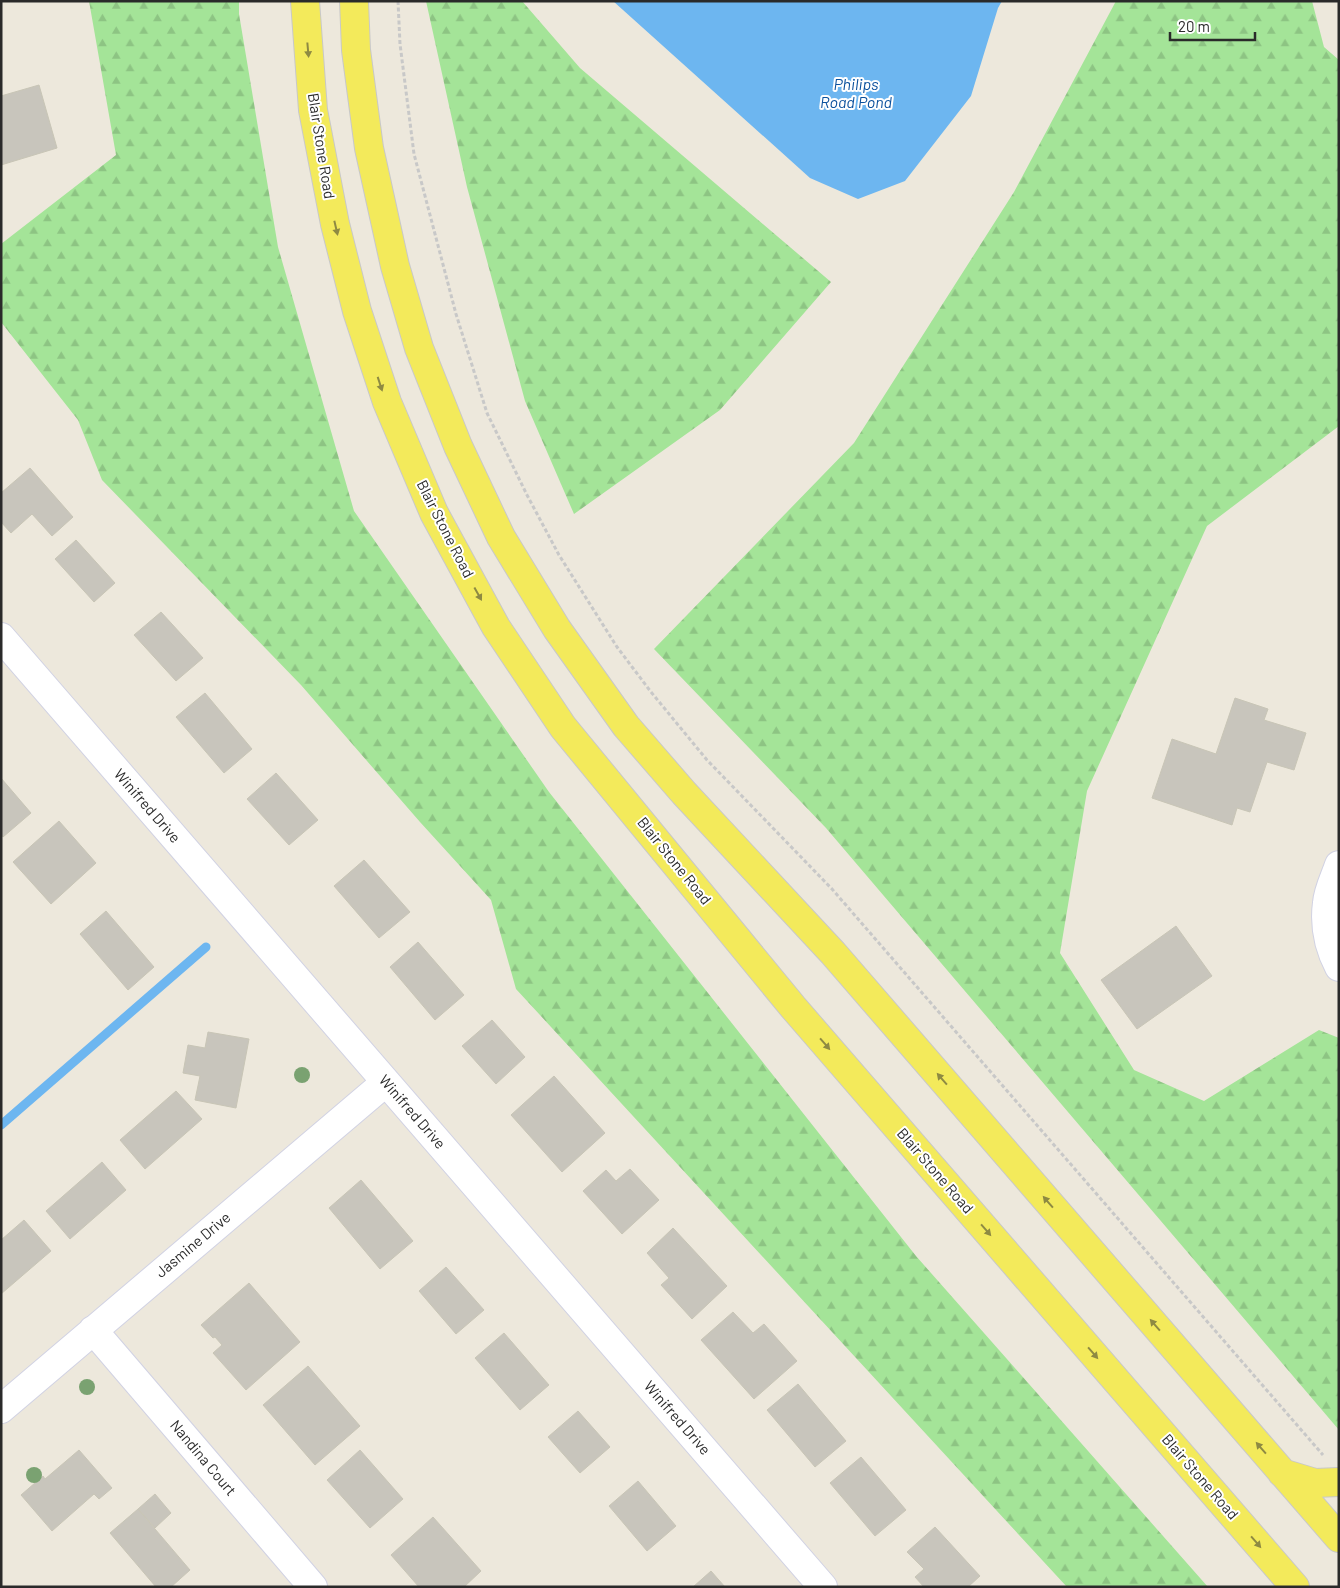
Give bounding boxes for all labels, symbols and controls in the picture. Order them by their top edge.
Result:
scale bar [1170,10,1255,42]
text: 20 m [1178,17,1210,35]
one-way arrow [305,42,313,58]
water label: Philips Road Pond [820,74,893,111]
street label: Blair Stone Road [305,92,339,200]
one-way arrow [332,220,340,235]
one-way arrow [377,376,385,391]
street label: Blair Stone Road [414,477,478,580]
one-way arrow [474,587,482,602]
street label: Winifred Drive [111,765,185,846]
street label: Blair Stone Road [634,813,715,908]
one-way arrow [819,1037,830,1050]
street label: Winifred Drive [376,1071,450,1152]
one-way arrow [936,1074,948,1086]
street label: Blair Stone Road [894,1124,978,1217]
one-way arrow [1043,1196,1054,1209]
street label: Jasmine Drive [151,1208,233,1281]
one-way arrow [981,1224,992,1237]
one-way arrow [1149,1319,1160,1332]
one-way arrow [1087,1346,1098,1359]
street label: Winifred Drive [641,1377,715,1458]
street label: Nandina Court [167,1416,241,1499]
street label: Blair Stone Road [1159,1430,1243,1523]
one-way arrow [1255,1443,1267,1455]
one-way arrow [1251,1535,1262,1548]

